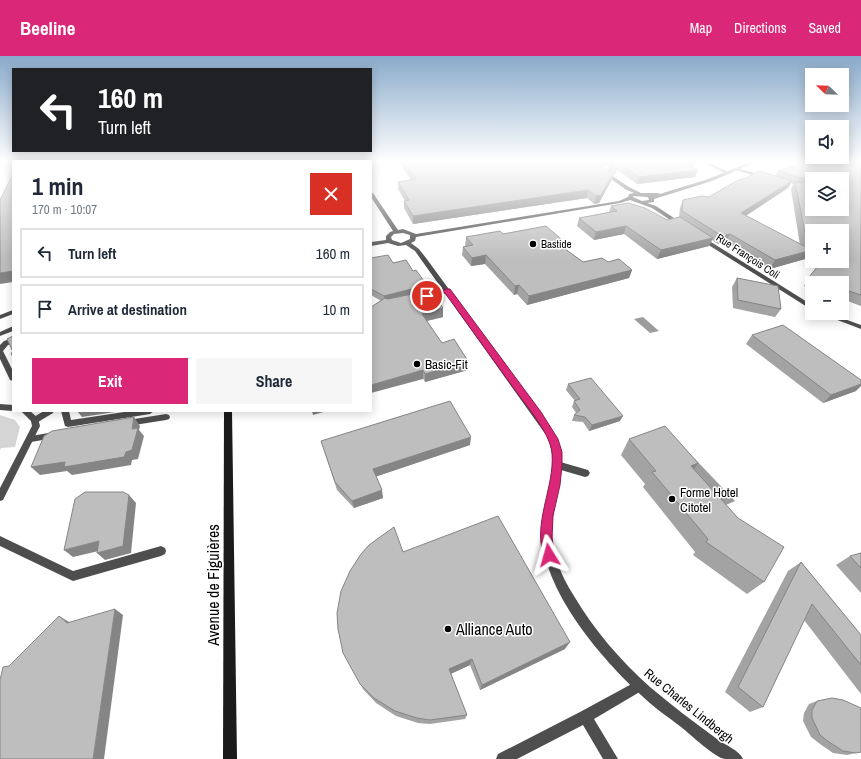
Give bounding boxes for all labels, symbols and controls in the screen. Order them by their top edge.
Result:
text: Beeline [20,15,75,41]
text: Map [690,19,712,37]
text: Directions [734,19,786,37]
text: Saved [808,19,841,37]
north arrow [805,68,849,112]
map controls [805,68,849,320]
text: 160 m [98,79,163,117]
icon: left [32,84,84,136]
text: Turn left [98,115,151,140]
button: sound [805,120,849,164]
text: 1 min [32,170,83,202]
button: layers [805,172,849,216]
button: close [310,173,352,215]
text: 170 m · 10:07 [32,201,97,218]
button: + [805,224,849,268]
street label: Rue François Coli [714,230,782,282]
place label: Bastide [541,237,572,251]
marker: Bastide [528,239,538,249]
icon: left [34,242,56,264]
text: Turn left [68,243,116,264]
text: 160 m [316,243,350,264]
button: − [805,276,849,320]
pin [410,279,444,313]
icon: arrive [416,285,438,307]
icon: arrive [34,298,56,320]
text: Arrive at destination [68,299,187,320]
text: 10 m [323,299,350,320]
place label: Basic-Fit [425,356,468,373]
button: Exit [32,358,188,404]
button: Share [196,358,352,404]
marker: Basic-Fit [412,359,422,369]
place label: Forme Hotel Citotel [680,484,738,516]
marker: Forme Hotel Citotel [667,494,677,504]
street label: Avenue de Figuières [202,524,224,647]
position arrow [528,534,570,576]
place label: Alliance Auto [455,618,533,640]
marker: Alliance Auto [443,624,453,634]
street label: Rue Charles Lindbergh [641,665,737,747]

